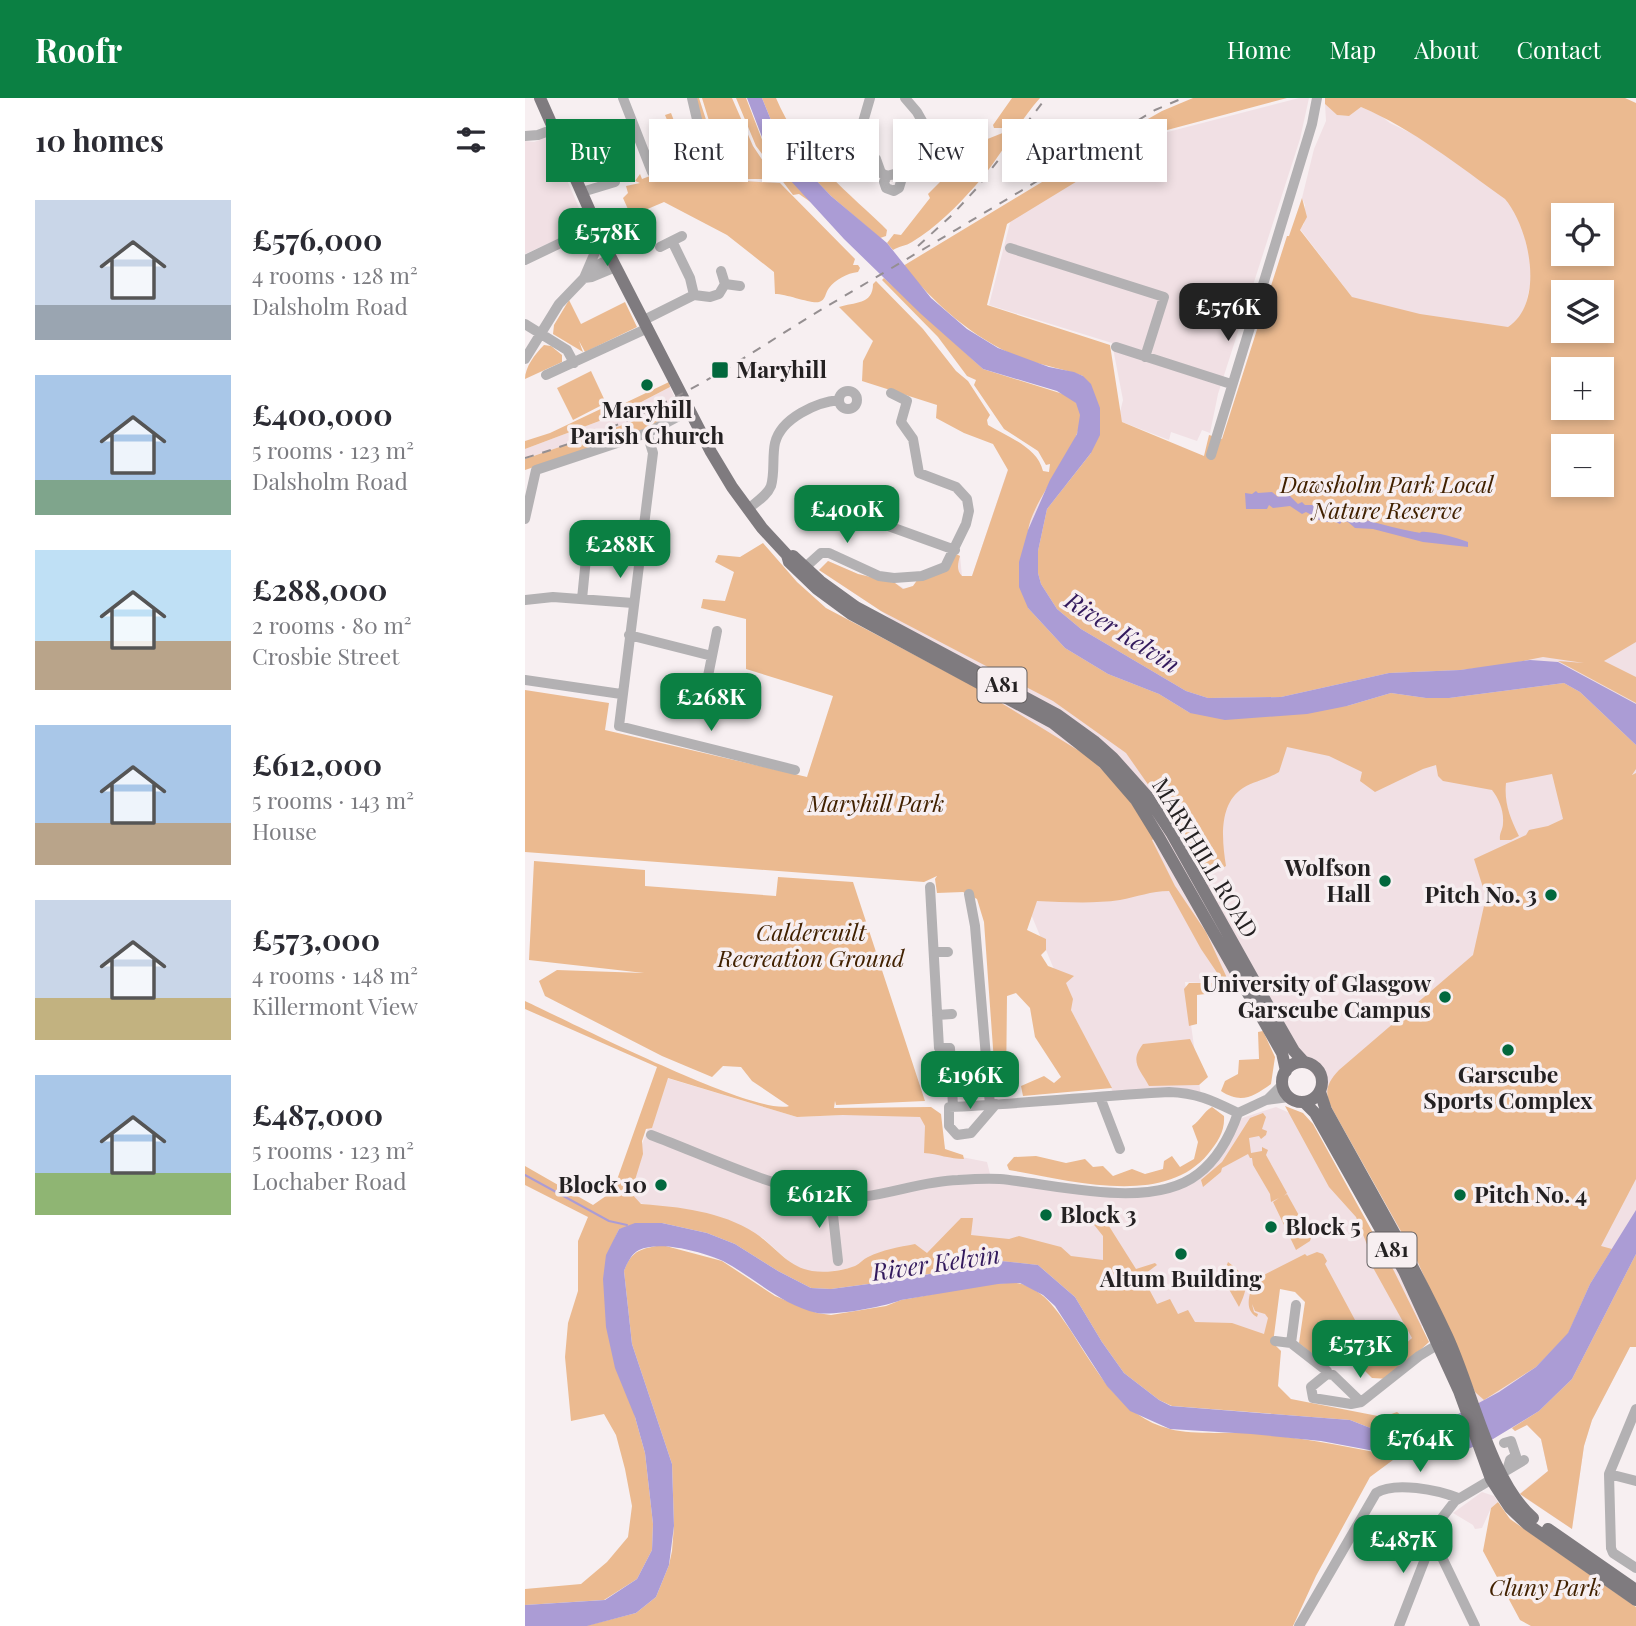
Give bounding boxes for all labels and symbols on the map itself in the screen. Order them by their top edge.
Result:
pin: £578K [558,208,656,268]
pin: £576K [1179,284,1277,343]
place label: Maryhill [736,353,827,384]
marker: Maryhill [710,360,730,380]
marker: Maryhill Parish Church [639,377,655,393]
place label: Maryhill Parish Church [570,393,724,450]
park label: Dawsholm Park Local Nature Reserve [1279,468,1495,525]
pin: £400K [798,486,896,545]
pin: £288K [571,520,669,580]
water label: River Kelvin [1059,583,1186,679]
road number: A81 [977,668,1027,702]
pin: £268K [662,674,760,733]
street label: MARYHILL ROAD [1146,771,1266,943]
park label: Maryhill Park [807,787,944,818]
place label: Wolfson Hall [1284,851,1371,908]
marker: Wolfson Hall [1377,873,1393,889]
place label: Pitch No. 3 [1424,878,1537,909]
marker: Pitch No. 3 [1543,887,1559,903]
park label: Caldercuilt Recreation Ground [717,916,905,973]
place label: University of Glasgow Garscube Campus [1202,967,1432,1024]
marker: University of Glasgow Garscube Campus [1437,989,1453,1005]
marker: Garscube Sports Complex [1500,1042,1516,1058]
pin: £196K [921,1052,1019,1111]
place label: Garscube Sports Complex [1423,1058,1593,1115]
place label: Block 10 [558,1168,647,1199]
pin: £612K [770,1170,868,1230]
marker: Block 10 [653,1177,669,1193]
place label: Pitch No. 4 [1474,1178,1587,1209]
marker: Pitch No. 4 [1452,1187,1468,1203]
place label: Block 3 [1060,1198,1136,1229]
marker: Block 3 [1038,1207,1054,1223]
place label: Block 5 [1285,1210,1361,1241]
marker: Block 5 [1263,1219,1279,1235]
road number: A81 [1367,1232,1417,1268]
water label: River Kelvin [869,1237,1002,1287]
marker: Altum Building [1173,1246,1189,1262]
place label: Altum Building [1099,1262,1262,1293]
pin: £573K [1311,1320,1409,1380]
pin: £764K [1371,1414,1469,1474]
pin: £487K [1354,1516,1452,1575]
park label: Cluny Park [1489,1571,1601,1602]

